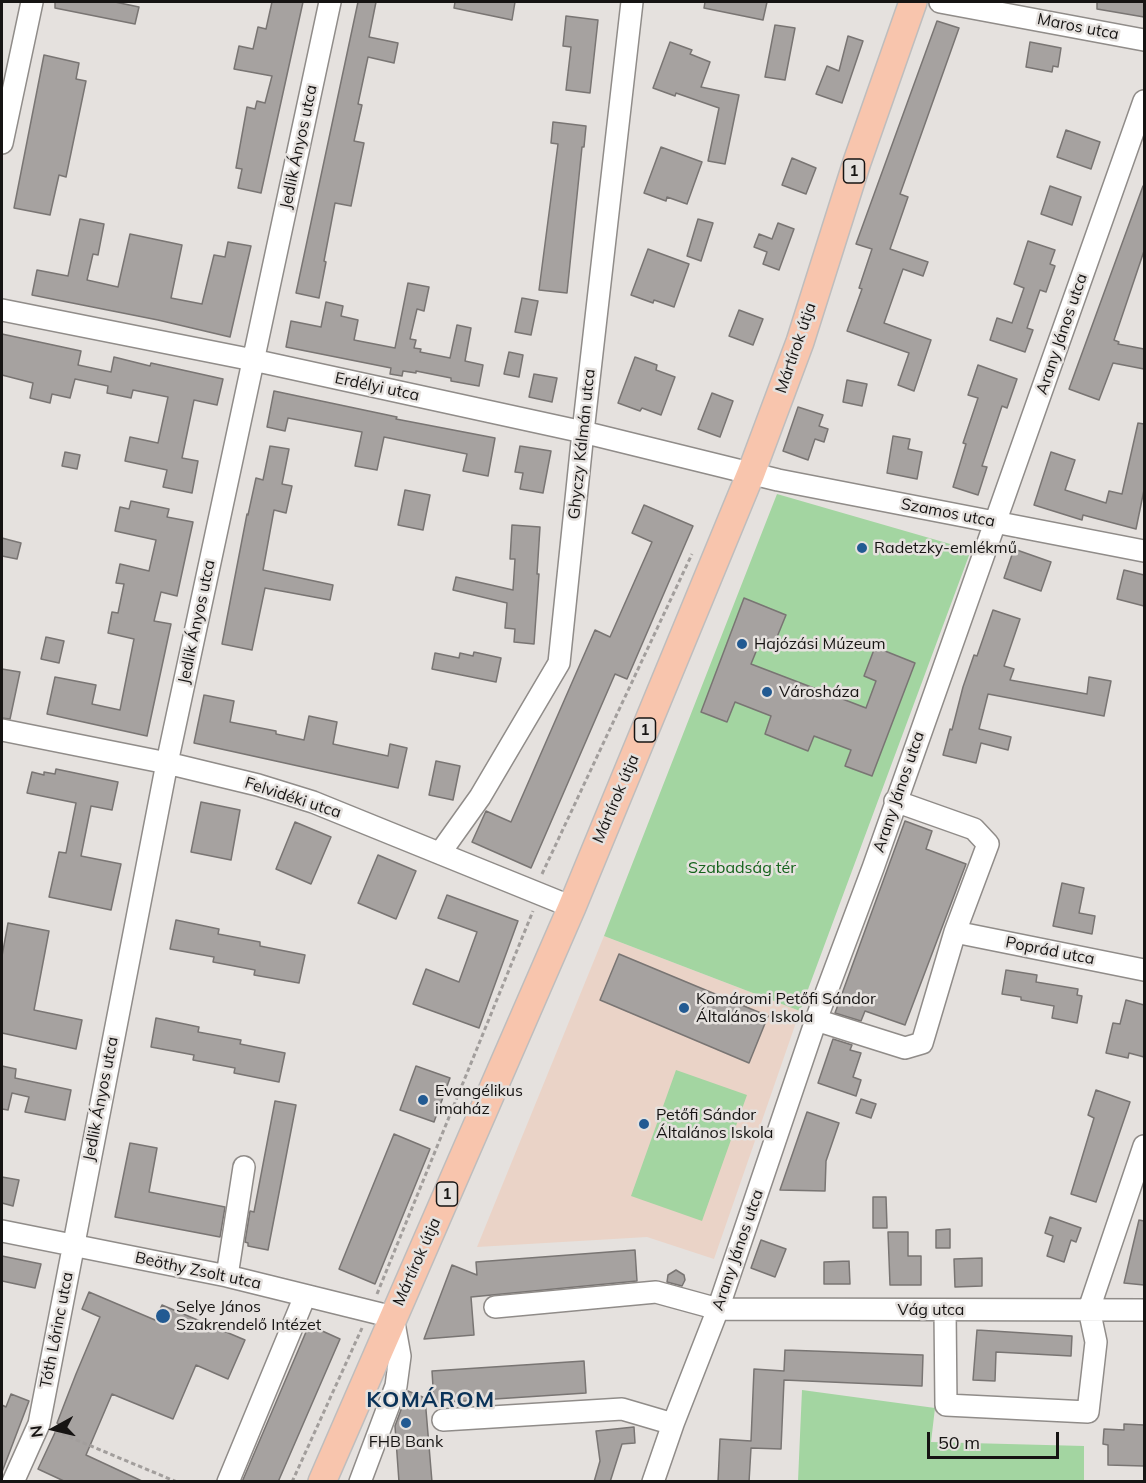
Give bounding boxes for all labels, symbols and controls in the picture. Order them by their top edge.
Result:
street label: Maros utca [1036,10,1120,44]
street label: Jedlik Ányos utca [276,83,322,211]
road number: 1 [844,159,864,183]
street label: Arany János utca [1032,271,1092,397]
street label: Mártírok útja [772,300,820,396]
street label: Ghyczy Kálmán utca [565,368,599,520]
street label: Erdélyi utca [333,369,421,405]
street label: Szamos utca [899,494,997,532]
place label: Radetzky-emlékmű [874,538,1017,558]
marker: Radetzky-emlékmű [855,541,869,555]
street label: Jedlik Ányos utca [174,558,220,686]
place label: Hajózási Múzeum [754,634,886,654]
marker: Hajózási Múzeum [735,637,749,651]
place label: Városháza [779,682,859,702]
marker: Városháza [760,685,774,699]
road number: 1 [634,718,656,742]
street label: Arany János utca [869,729,929,855]
street label: Mártírok útja [589,752,643,846]
street label: Felvidéki utca [242,773,344,823]
park label: Szabadság tér [688,858,796,878]
street label: Poprád utca [1004,933,1096,969]
place label: Komáromi Petőfi Sándor Általános Iskola [696,989,876,1027]
marker: Komáromi Petőfi Sándor Általános Iskola [677,1001,691,1015]
street label: Jedlik Ányos utca [80,1035,122,1163]
place label: Evangélikus imaház [435,1081,523,1119]
marker: Evangélikus imaház [416,1093,430,1107]
place label: Petőfi Sándor Általános Iskola [656,1105,773,1143]
marker: Petőfi Sándor Általános Iskola [637,1117,651,1131]
road number: 1 [436,1182,458,1206]
street label: Arany János utca [708,1187,768,1313]
street label: Mártírok útja [389,1215,445,1309]
street label: Beöthy Zsolt utca [133,1248,263,1294]
street label: Tóth Lőrinc utca [36,1270,78,1390]
place label: Selye János Szakrendelő Intézet [176,1297,321,1335]
street label: Vág utca [898,1300,964,1320]
marker: Selye János Szakrendelő Intézet [154,1307,172,1325]
district label: KOMÁROM [366,1387,496,1413]
north arrow [24,1399,84,1459]
marker: FHB Bank [399,1416,413,1430]
scale bar [930,1420,1062,1458]
text: N [25,1424,47,1439]
text: 50 m [938,1431,980,1454]
place label: FHB Bank [369,1432,443,1452]

